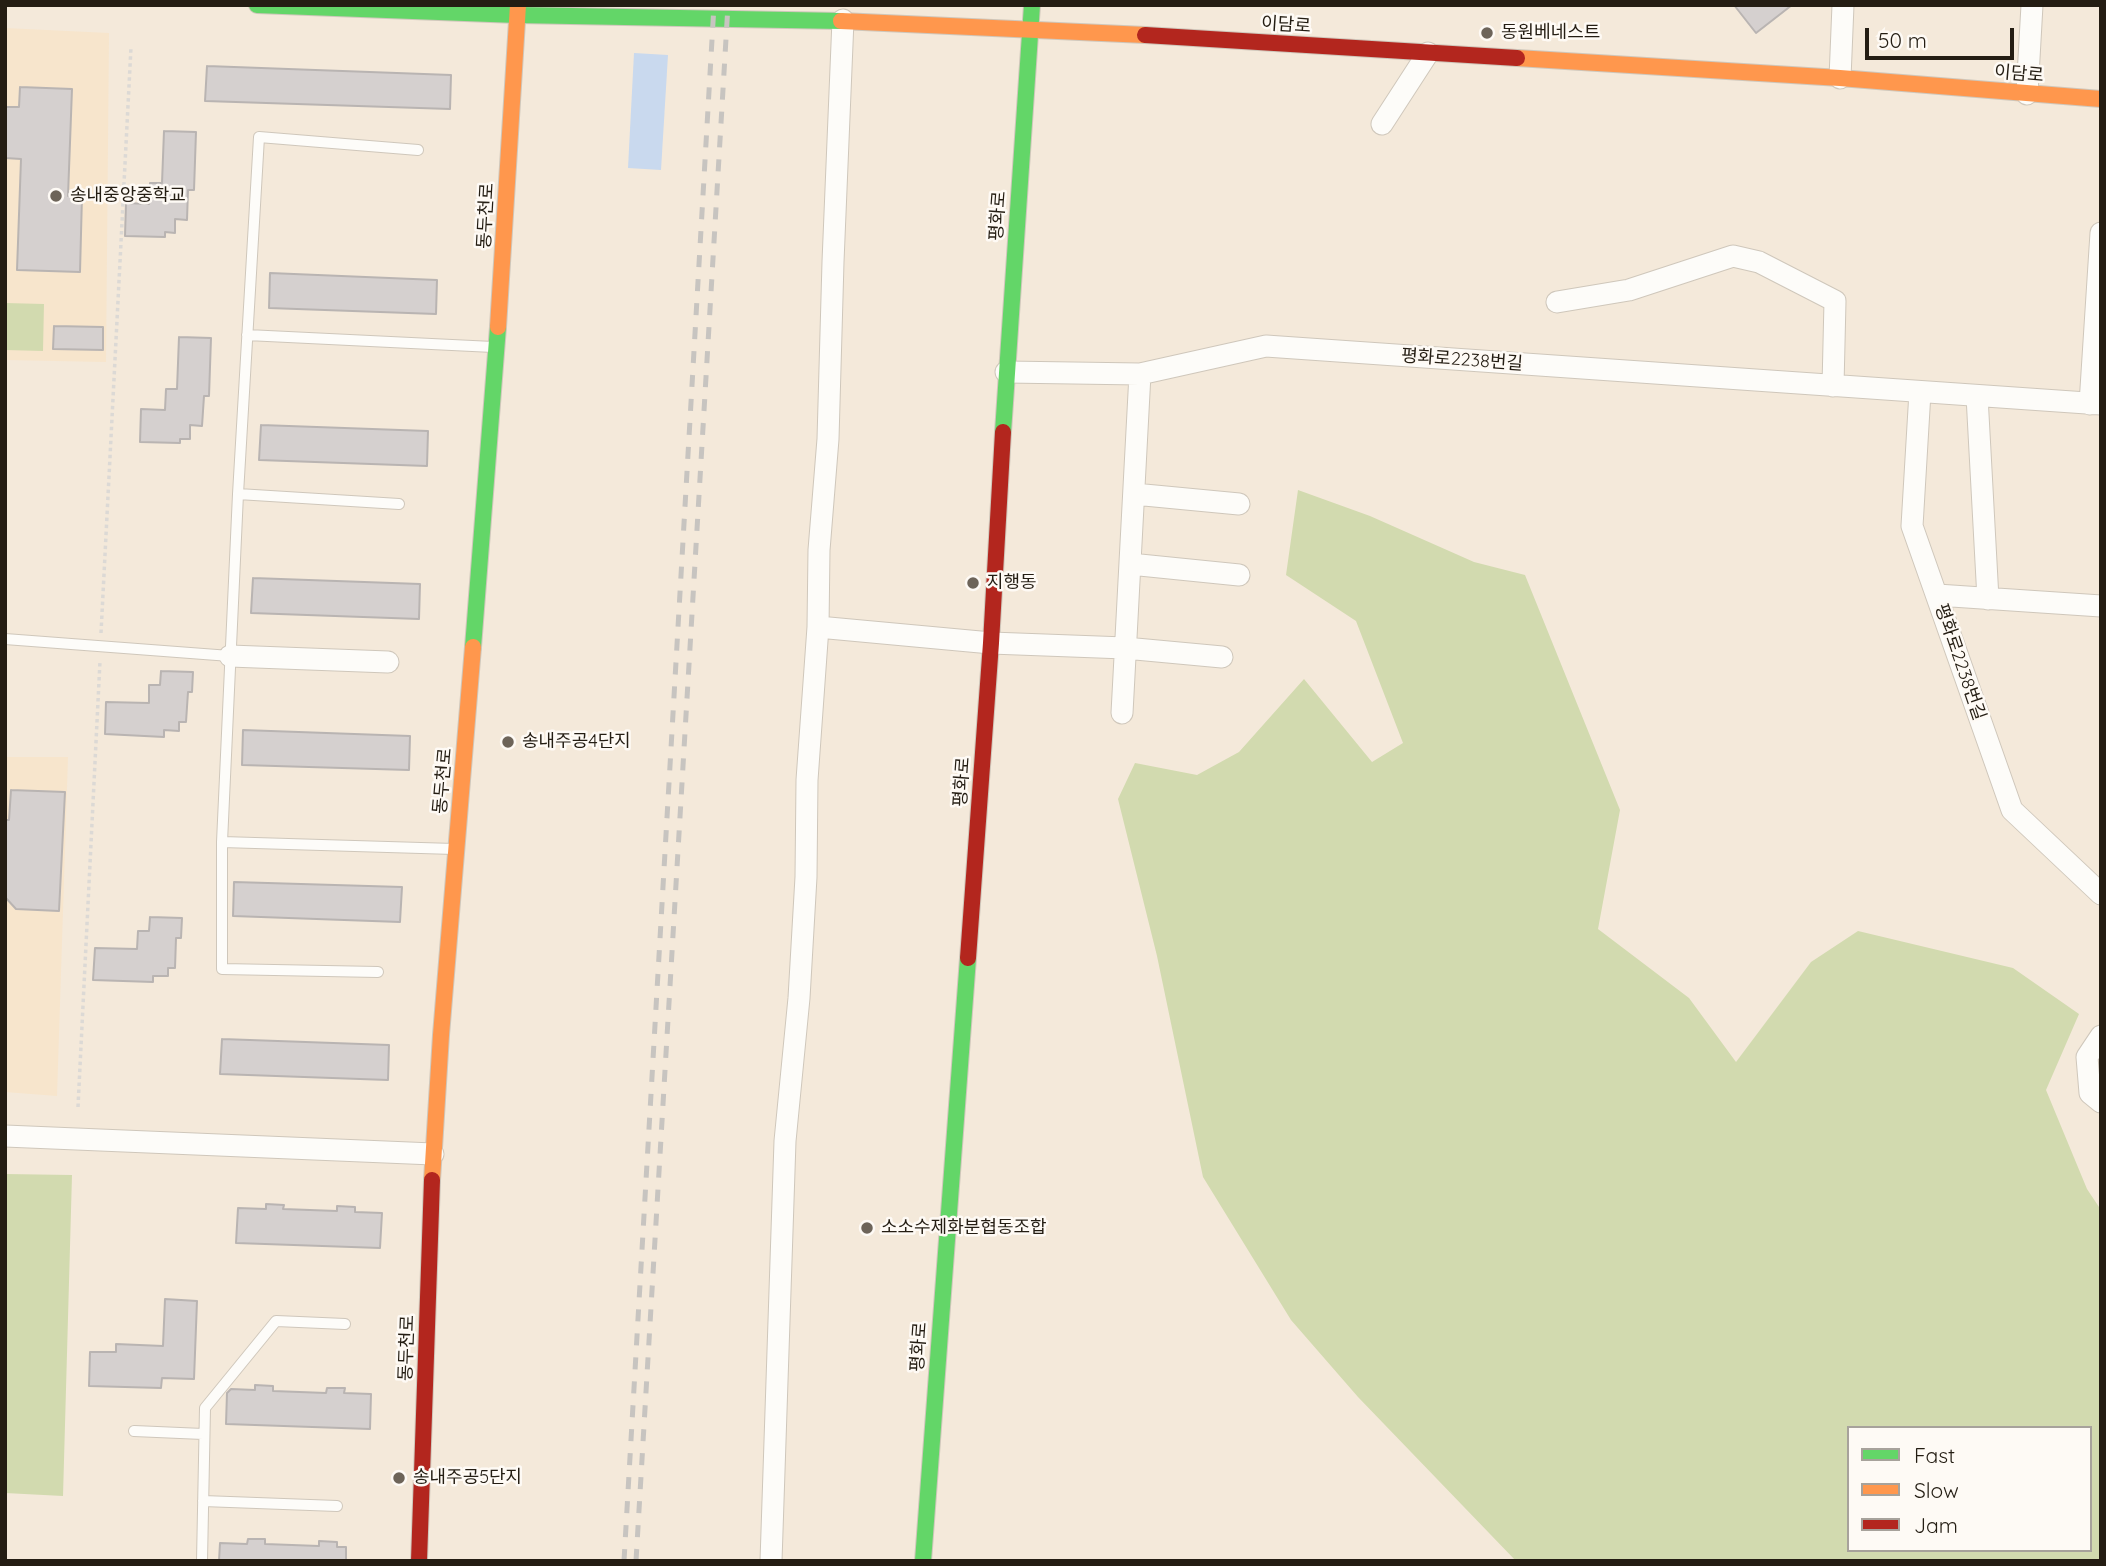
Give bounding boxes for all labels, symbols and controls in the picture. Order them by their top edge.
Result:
street label: 이담로 [1260,12,1312,38]
scale bar [1868,14,2017,58]
place label: 동원베네스트 [1501,22,1600,44]
marker: 동원베네스트 [1479,25,1495,41]
text: 50 m [1878,27,1927,53]
street label: 이담로 [1993,61,2045,87]
street label: 동두천로 [473,182,499,250]
place label: 송내중앙중학교 [70,185,186,207]
marker: 송내중앙중학교 [48,188,64,204]
street label: 평화로 [985,190,1011,242]
street label: 평화로2238번길 [1400,345,1524,375]
place label: 지행동 [987,572,1037,594]
marker: 지행동 [965,575,981,591]
street label: 평화로2238번길 [1930,601,1990,723]
place label: 송내주공4단지 [522,731,631,753]
marker: 송내주공4단지 [500,734,516,750]
street label: 동두천로 [429,747,457,815]
street label: 평화로 [949,756,975,808]
place label: 소소수제화분협동조합 [881,1217,1047,1239]
marker: 소소수제화분협동조합 [859,1220,875,1236]
street label: 동두천로 [395,1315,419,1381]
street label: 평화로 [906,1321,932,1373]
legend [1847,1426,2092,1552]
text: Fast [1914,1442,1955,1468]
place label: 송내주공5단지 [413,1467,522,1489]
marker: 송내주공5단지 [391,1470,407,1486]
text: Slow [1914,1477,1959,1503]
text: Jam [1914,1512,1958,1538]

